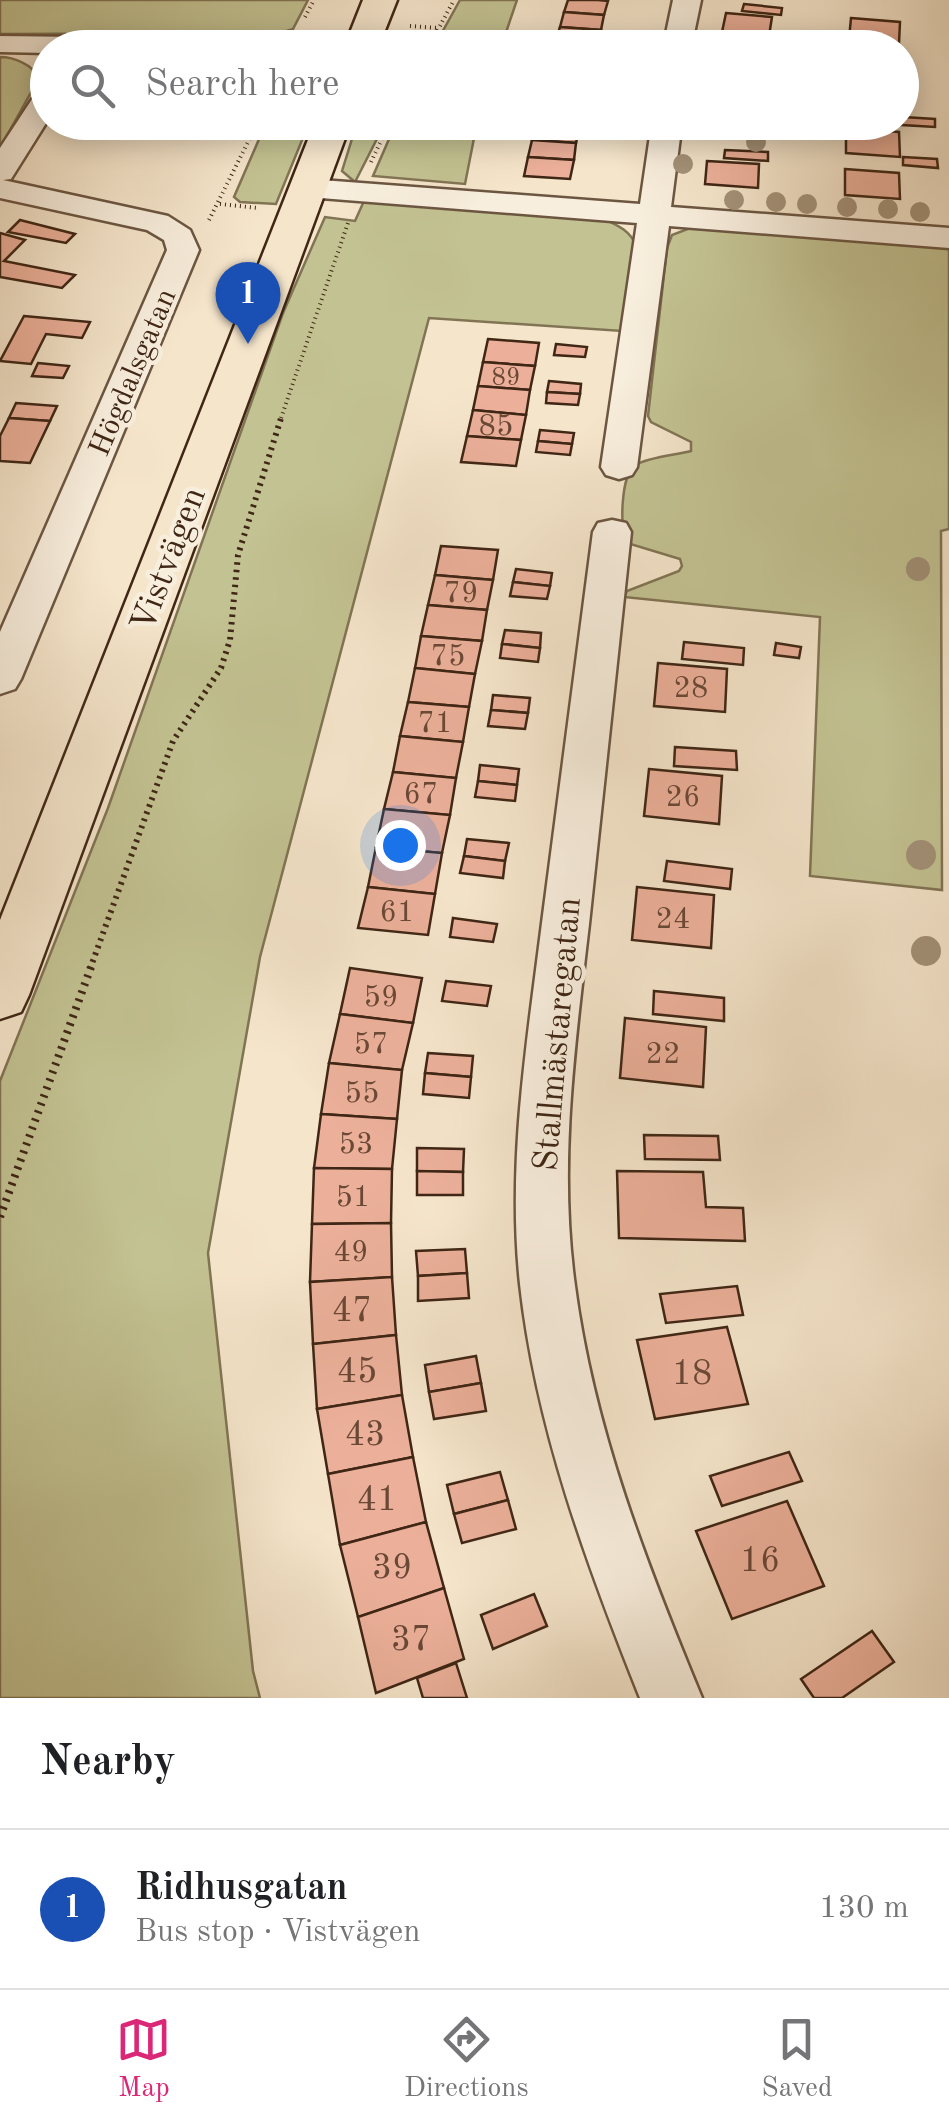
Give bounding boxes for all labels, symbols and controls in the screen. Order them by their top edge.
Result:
search box [30,30,919,140]
icon: search [65,58,120,113]
text: Search here [145,66,340,104]
pin: 1 [216,262,280,344]
street label: Högdalsgatan [85,285,183,461]
house number: 89 [491,366,521,391]
house number: 85 [479,412,513,442]
street label: Vistvägen [126,483,213,637]
house number: 79 [444,579,478,609]
house number: 75 [431,642,465,672]
house number: 28 [674,674,708,704]
house number: 71 [418,709,452,739]
house number: 67 [404,780,438,810]
house number: 26 [666,783,700,813]
your location [375,820,426,871]
street label: Stallmästaregatan [529,896,588,1173]
house number: 61 [380,898,414,928]
house number: 24 [656,905,690,935]
house number: 59 [364,983,398,1013]
house number: 57 [354,1030,388,1060]
house number: 22 [646,1040,680,1070]
house number: 55 [345,1079,379,1109]
house number: 53 [339,1130,373,1160]
house number: 51 [336,1183,370,1213]
house number: 49 [334,1238,368,1268]
house number: 47 [332,1294,372,1329]
house number: 45 [337,1355,377,1390]
house number: 18 [672,1357,712,1392]
house number: 43 [345,1418,385,1453]
house number: 41 [357,1483,397,1518]
house number: 16 [740,1544,780,1579]
house number: 39 [372,1551,412,1586]
house number: 37 [391,1623,431,1658]
text: Nearby [40,1742,176,1784]
text: Ridhusgatan [135,1870,348,1908]
text: 1 [63,1893,82,1925]
text: 130 m [819,1893,909,1925]
text: Bus stop · Vistvägen [135,1917,421,1949]
tab: Map [116,2012,171,2107]
tab: Directions [404,2012,529,2107]
tab: Saved [761,2012,833,2107]

